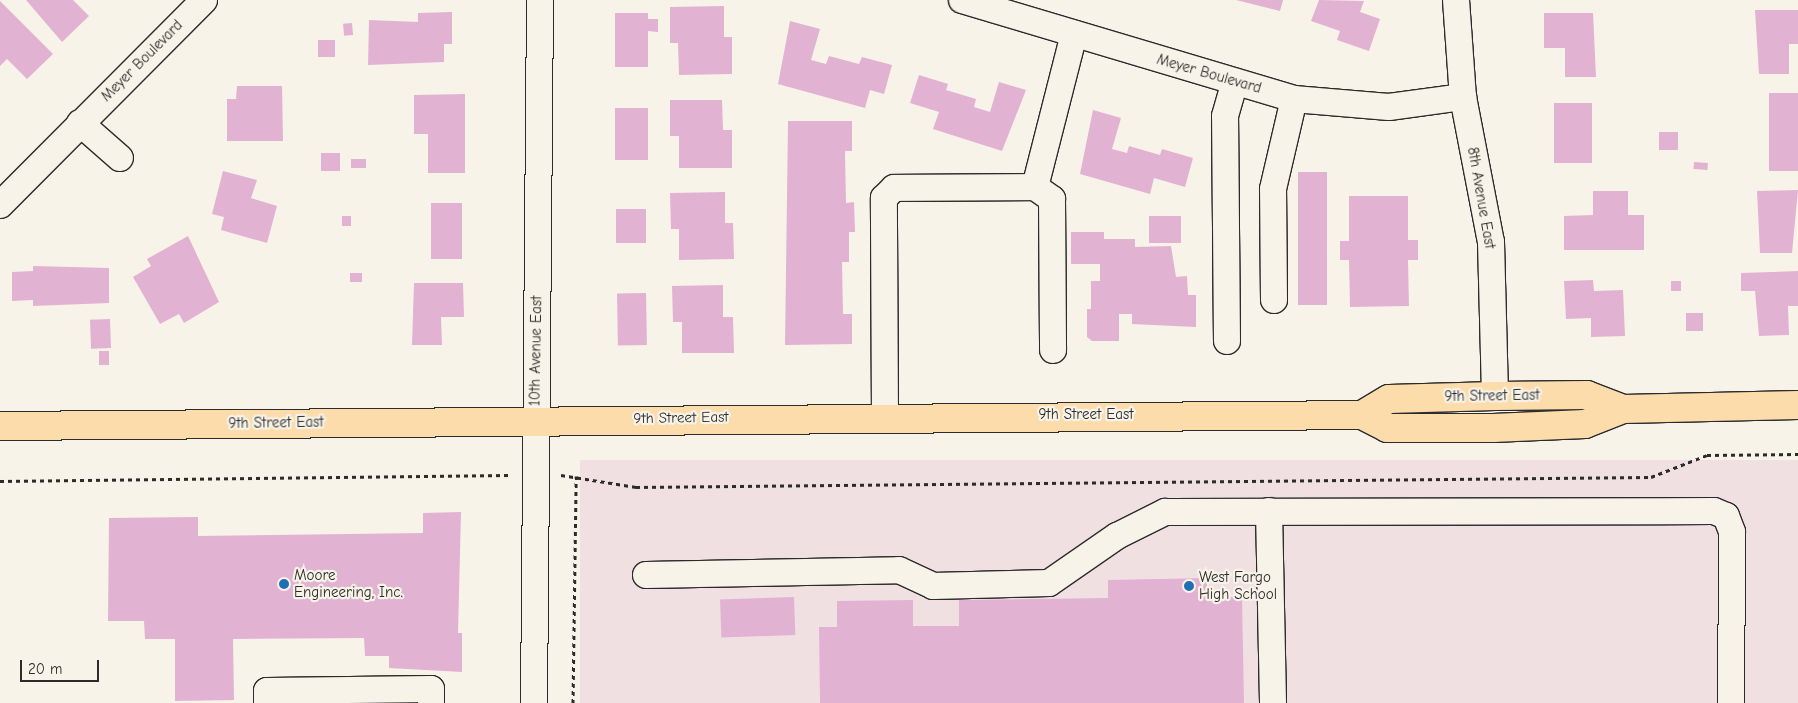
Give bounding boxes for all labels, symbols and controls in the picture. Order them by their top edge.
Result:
street label: Meyer Boulevard [97,16,187,106]
street label: Meyer Boulevard [1155,50,1263,98]
street label: 8th Avenue East [1463,146,1499,250]
street label: 10th Avenue East [526,296,546,406]
street label: 9th Street East [1444,386,1540,406]
street label: 9th Street East [1038,406,1134,424]
street label: 9th Street East [633,408,729,428]
street label: 9th Street East [228,413,324,433]
place label: Moore Engineering, Inc. [294,566,403,601]
place label: West Fargo High School [1199,568,1277,603]
marker: Moore Engineering, Inc. [278,578,290,590]
marker: West Fargo High School [1183,580,1195,592]
scale bar [22,650,101,682]
text: 20 m [28,660,62,678]

